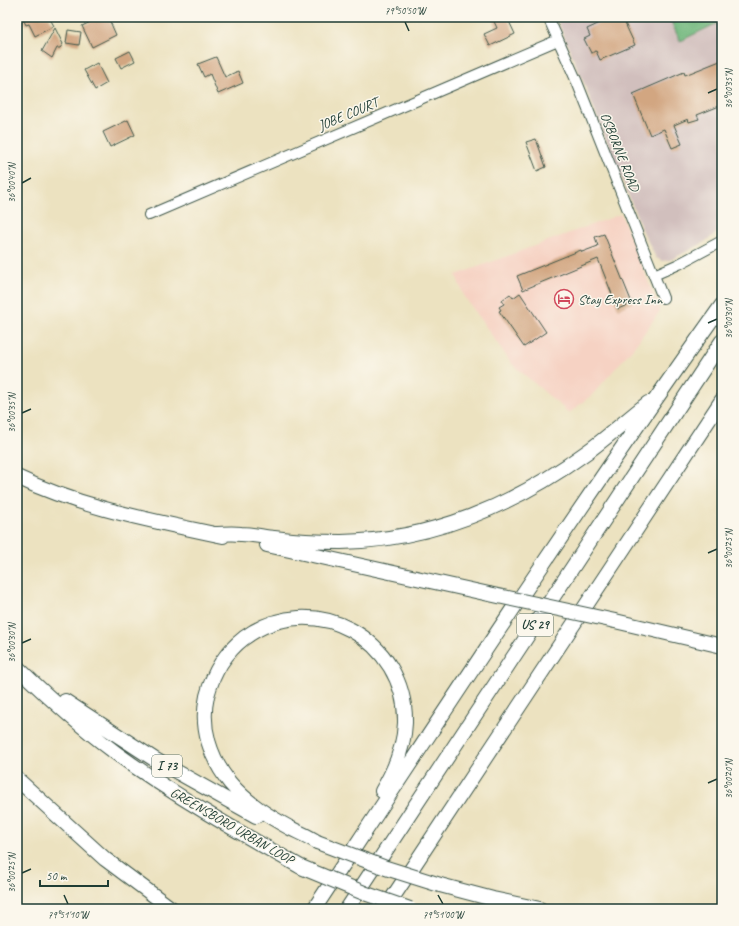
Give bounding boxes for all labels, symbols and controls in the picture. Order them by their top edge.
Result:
text: 79°50'50"W [385,4,427,17]
text: 36°00'35"N [722,67,735,109]
street label: JOBE COURT [315,92,384,135]
street label: OSBORNE ROAD [597,110,644,196]
text: 36°00'40"N [5,161,18,203]
hotel icon: Stay Express Inn [553,288,575,310]
place label: Stay Express Inn [578,291,663,308]
text: 36°00'30"N [722,297,735,339]
text: 36°00'35"N [5,391,18,433]
text: 36°00'25"N [722,527,735,569]
road number: US 29 [517,614,553,636]
text: 36°00'30"N [5,621,18,663]
road number: I 73 [152,755,182,777]
text: 36°00'20"N [722,757,735,799]
street label: GREENSBORO URBAN LOOP [167,784,299,869]
text: 36°00'25"N [5,851,18,893]
scale bar [40,862,108,888]
text: 50 m [46,868,68,884]
text: 79°51'10"W [48,908,90,921]
text: 79°51'00"W [423,908,465,921]

